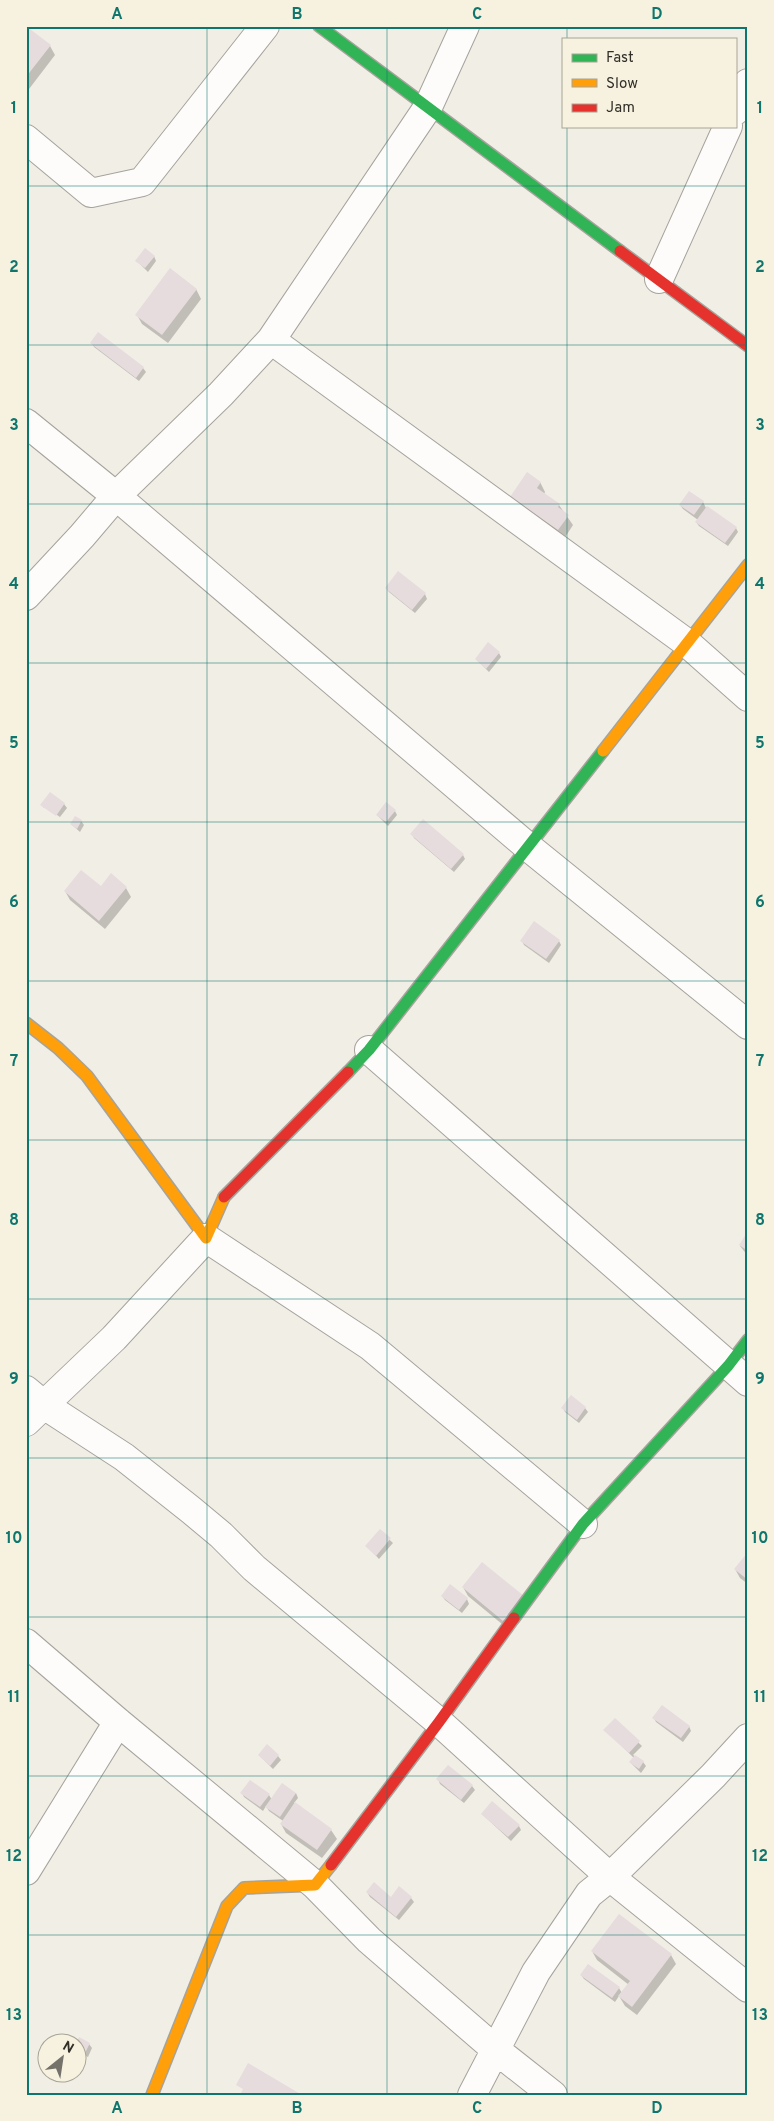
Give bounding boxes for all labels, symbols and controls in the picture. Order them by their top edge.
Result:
text: A [111,5,123,25]
text: B [291,5,303,25]
text: C [472,5,482,25]
text: D [651,5,663,25]
legend [562,38,736,128]
text: Fast [606,49,634,68]
text: Slow [606,75,638,94]
text: 1 [11,99,17,119]
text: Jam [606,99,635,118]
text: 1 [757,99,763,119]
text: 2 [9,258,19,278]
text: 2 [755,258,765,278]
text: 3 [9,416,19,436]
text: 3 [755,416,765,436]
text: 4 [9,575,19,595]
text: 4 [755,575,765,595]
text: 5 [9,734,19,754]
text: 5 [755,734,765,754]
text: 6 [9,893,19,913]
text: 6 [755,893,765,913]
text: 7 [10,1052,18,1072]
text: 7 [756,1052,764,1072]
text: 8 [9,1211,19,1231]
text: 8 [755,1211,765,1231]
text: 9 [9,1370,19,1390]
text: 9 [755,1370,765,1390]
text: 10 [6,1529,22,1549]
text: 10 [752,1529,768,1549]
text: 11 [8,1688,20,1708]
text: 11 [754,1688,766,1708]
text: 12 [6,1847,22,1867]
text: 12 [752,1847,768,1867]
text: 13 [6,2006,22,2026]
text: 13 [752,2006,768,2026]
north arrow [38,2034,88,2084]
text: N [59,2038,76,2058]
text: A [111,2099,123,2119]
text: B [291,2099,303,2119]
text: C [472,2099,482,2119]
text: D [651,2099,663,2119]

